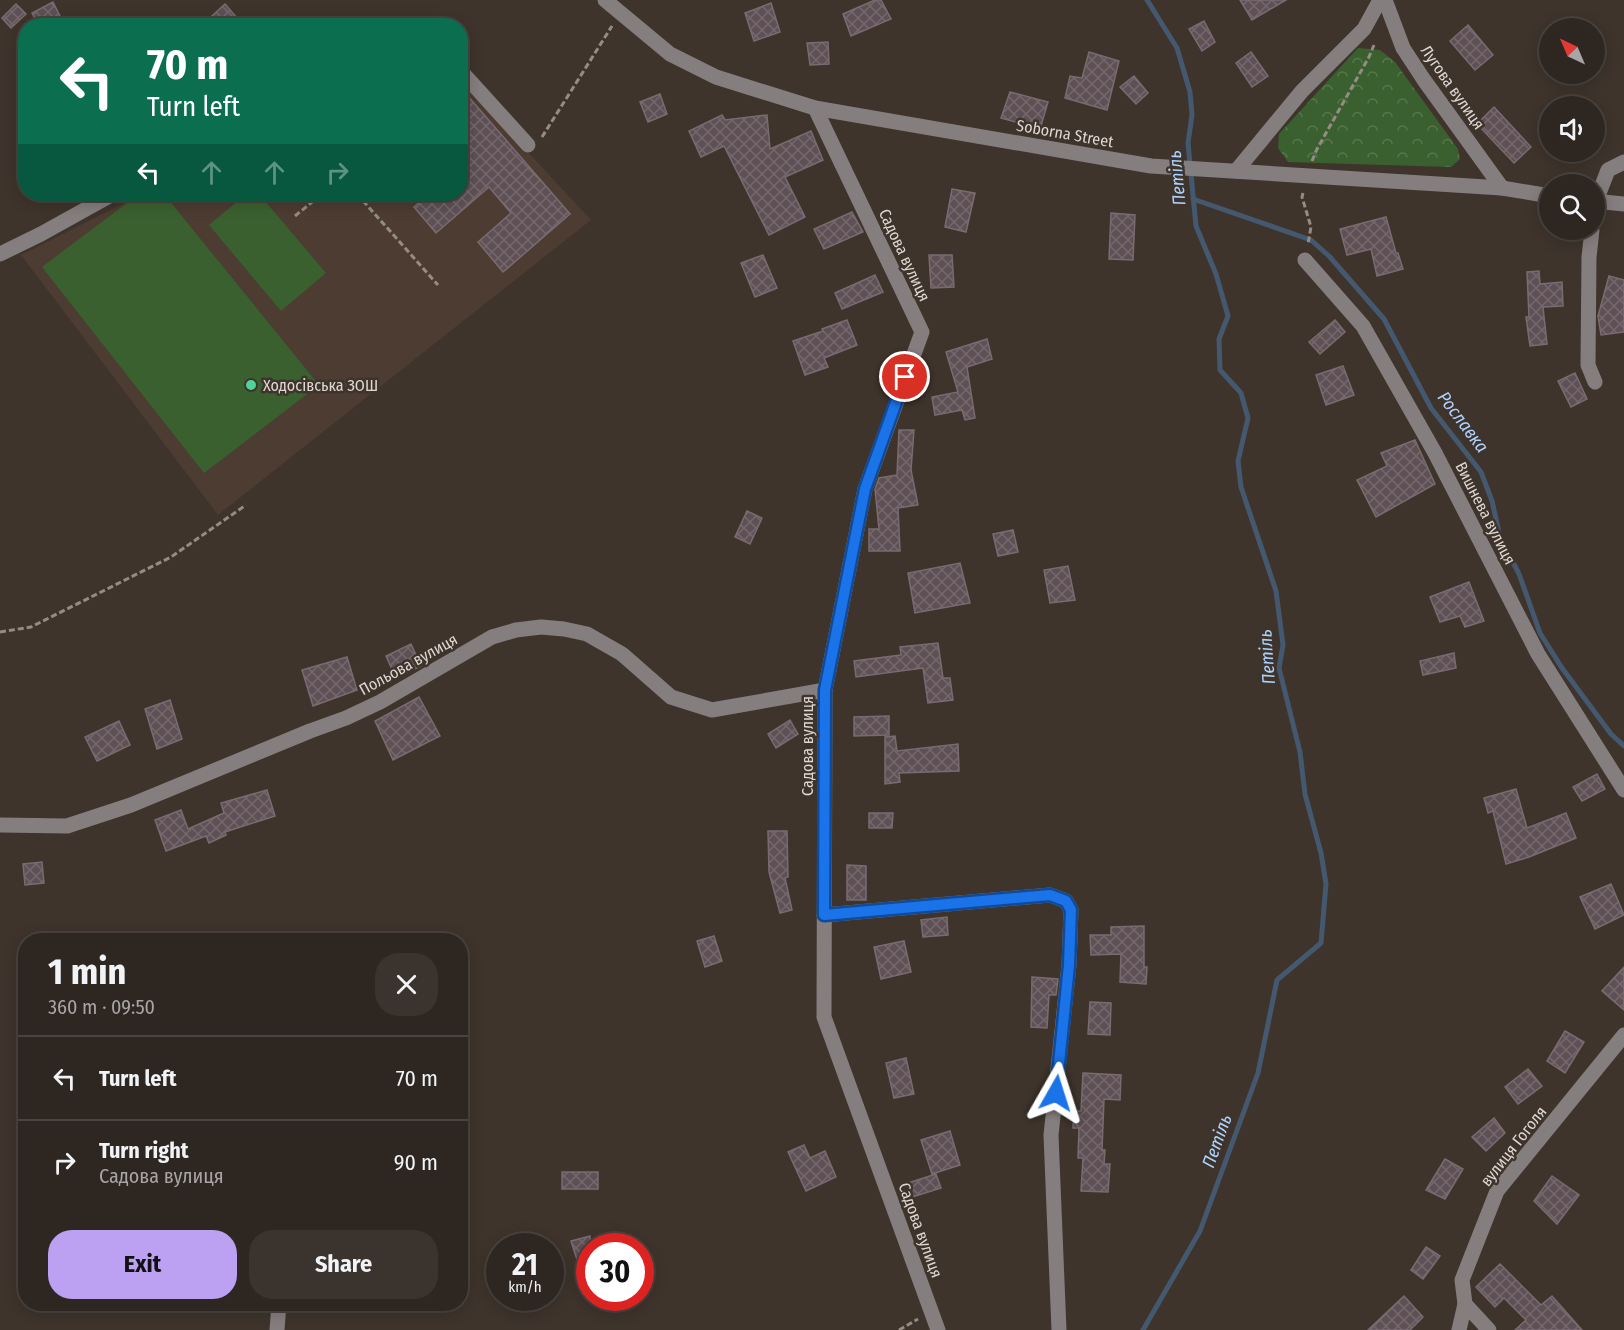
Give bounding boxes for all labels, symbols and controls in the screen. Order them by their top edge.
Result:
north arrow [1539,18,1605,84]
map controls [1539,18,1605,240]
text: 70 m [147,40,228,90]
icon: left [48,42,126,120]
street label: Лугова вулиця [1417,42,1489,133]
text: Turn left [147,91,240,123]
button: sound [1539,96,1605,162]
street label: Soborna Street [1015,116,1116,152]
water label: Петіль [1164,150,1190,206]
icon: left [132,156,165,189]
icon: ahead [195,156,228,189]
icon: ahead [258,156,291,189]
icon: right [321,156,354,189]
button: search [1539,174,1605,240]
street label: Садова вулиця [875,206,934,304]
pin [879,351,930,402]
icon: arrive [888,360,921,393]
place label: Ходосівська ЗОШ [263,376,378,395]
marker: Ходосівська ЗОШ [244,378,258,392]
water label: Рославка [1433,387,1493,457]
street label: Вишнева вулиця [1452,459,1520,568]
water label: Петіль [1254,629,1280,685]
street label: Польова вулиця [356,630,461,699]
street label: Садова вулиця [798,696,817,796]
text: 1 min [48,950,126,994]
button: close [375,953,438,1016]
text: 360 m · 09:50 [48,995,155,1019]
position arrow [1024,1061,1088,1125]
icon: left [48,1062,81,1095]
text: Turn left [99,1065,177,1092]
text: 70 m [396,1065,438,1092]
street label: вулиця Гоголя [1476,1103,1550,1190]
water label: Петіль [1197,1111,1237,1171]
text: Turn right [99,1137,188,1164]
icon: right [48,1146,81,1179]
text: 90 m [394,1149,438,1176]
text: Садова вулиця [99,1164,224,1188]
street label: Садова вулиця [895,1180,947,1280]
button: Exit [48,1230,237,1299]
button: Share [249,1230,438,1299]
speed limit sign: 30 [576,1233,654,1311]
text: 21 [512,1247,538,1283]
text: km/h [508,1278,542,1296]

